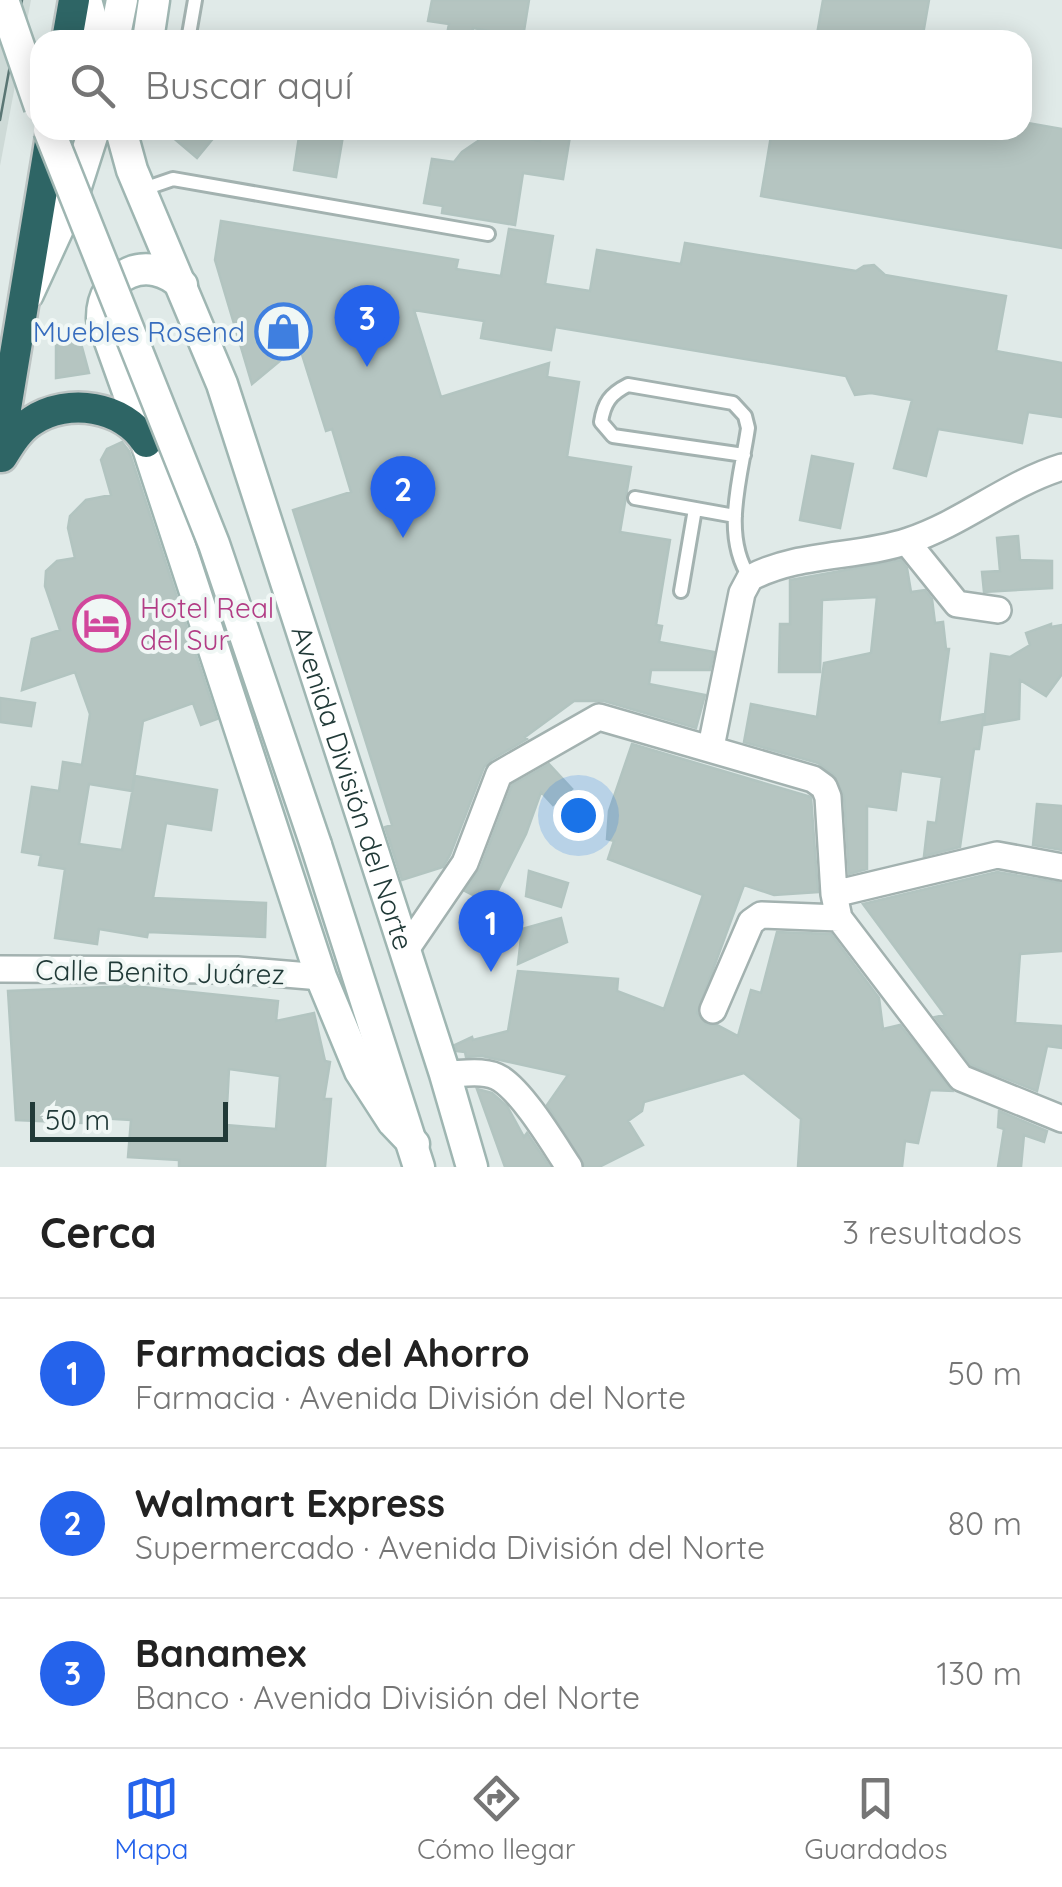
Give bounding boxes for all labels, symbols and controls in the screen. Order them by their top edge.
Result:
search box [30,30,1032,140]
icon: search [65,58,120,113]
text: Buscar aquí [145,61,353,109]
pin: 3 [334,284,400,367]
shop icon: Muebles Rosend [254,302,314,362]
place label: Muebles Rosend [33,314,245,349]
pin: 2 [370,456,436,538]
place label: Hotel Real del Sur [140,590,274,657]
hotel icon: Hotel Real del Sur [71,594,131,654]
street label: Avenida División del Norte [284,621,422,954]
your location [553,790,604,841]
pin: 1 [458,890,524,972]
street label: Calle Benito Juárez [35,952,285,991]
scale bar [30,1097,228,1142]
text: 50 m [45,1102,110,1137]
text: Cerca [40,1206,157,1259]
text: 3 resultados [842,1212,1022,1252]
text: Farmacias del Ahorro [135,1329,530,1377]
text: 1 [66,1353,79,1393]
text: 50 m [948,1353,1022,1393]
text: Farmacia · Avenida División del Norte [135,1377,686,1417]
text: Walmart Express [135,1479,445,1527]
text: 2 [63,1503,82,1543]
text: 80 m [948,1503,1022,1543]
text: Supermercado · Avenida División del Norte [135,1527,765,1567]
text: Banamex [135,1629,306,1677]
text: 3 [64,1653,81,1693]
text: 130 m [936,1653,1022,1693]
text: Banco · Avenida División del Norte [135,1677,640,1717]
tab: Mapa [114,1771,188,1866]
tab: Cómo llegar [417,1771,576,1866]
tab: Guardados [804,1771,948,1866]

